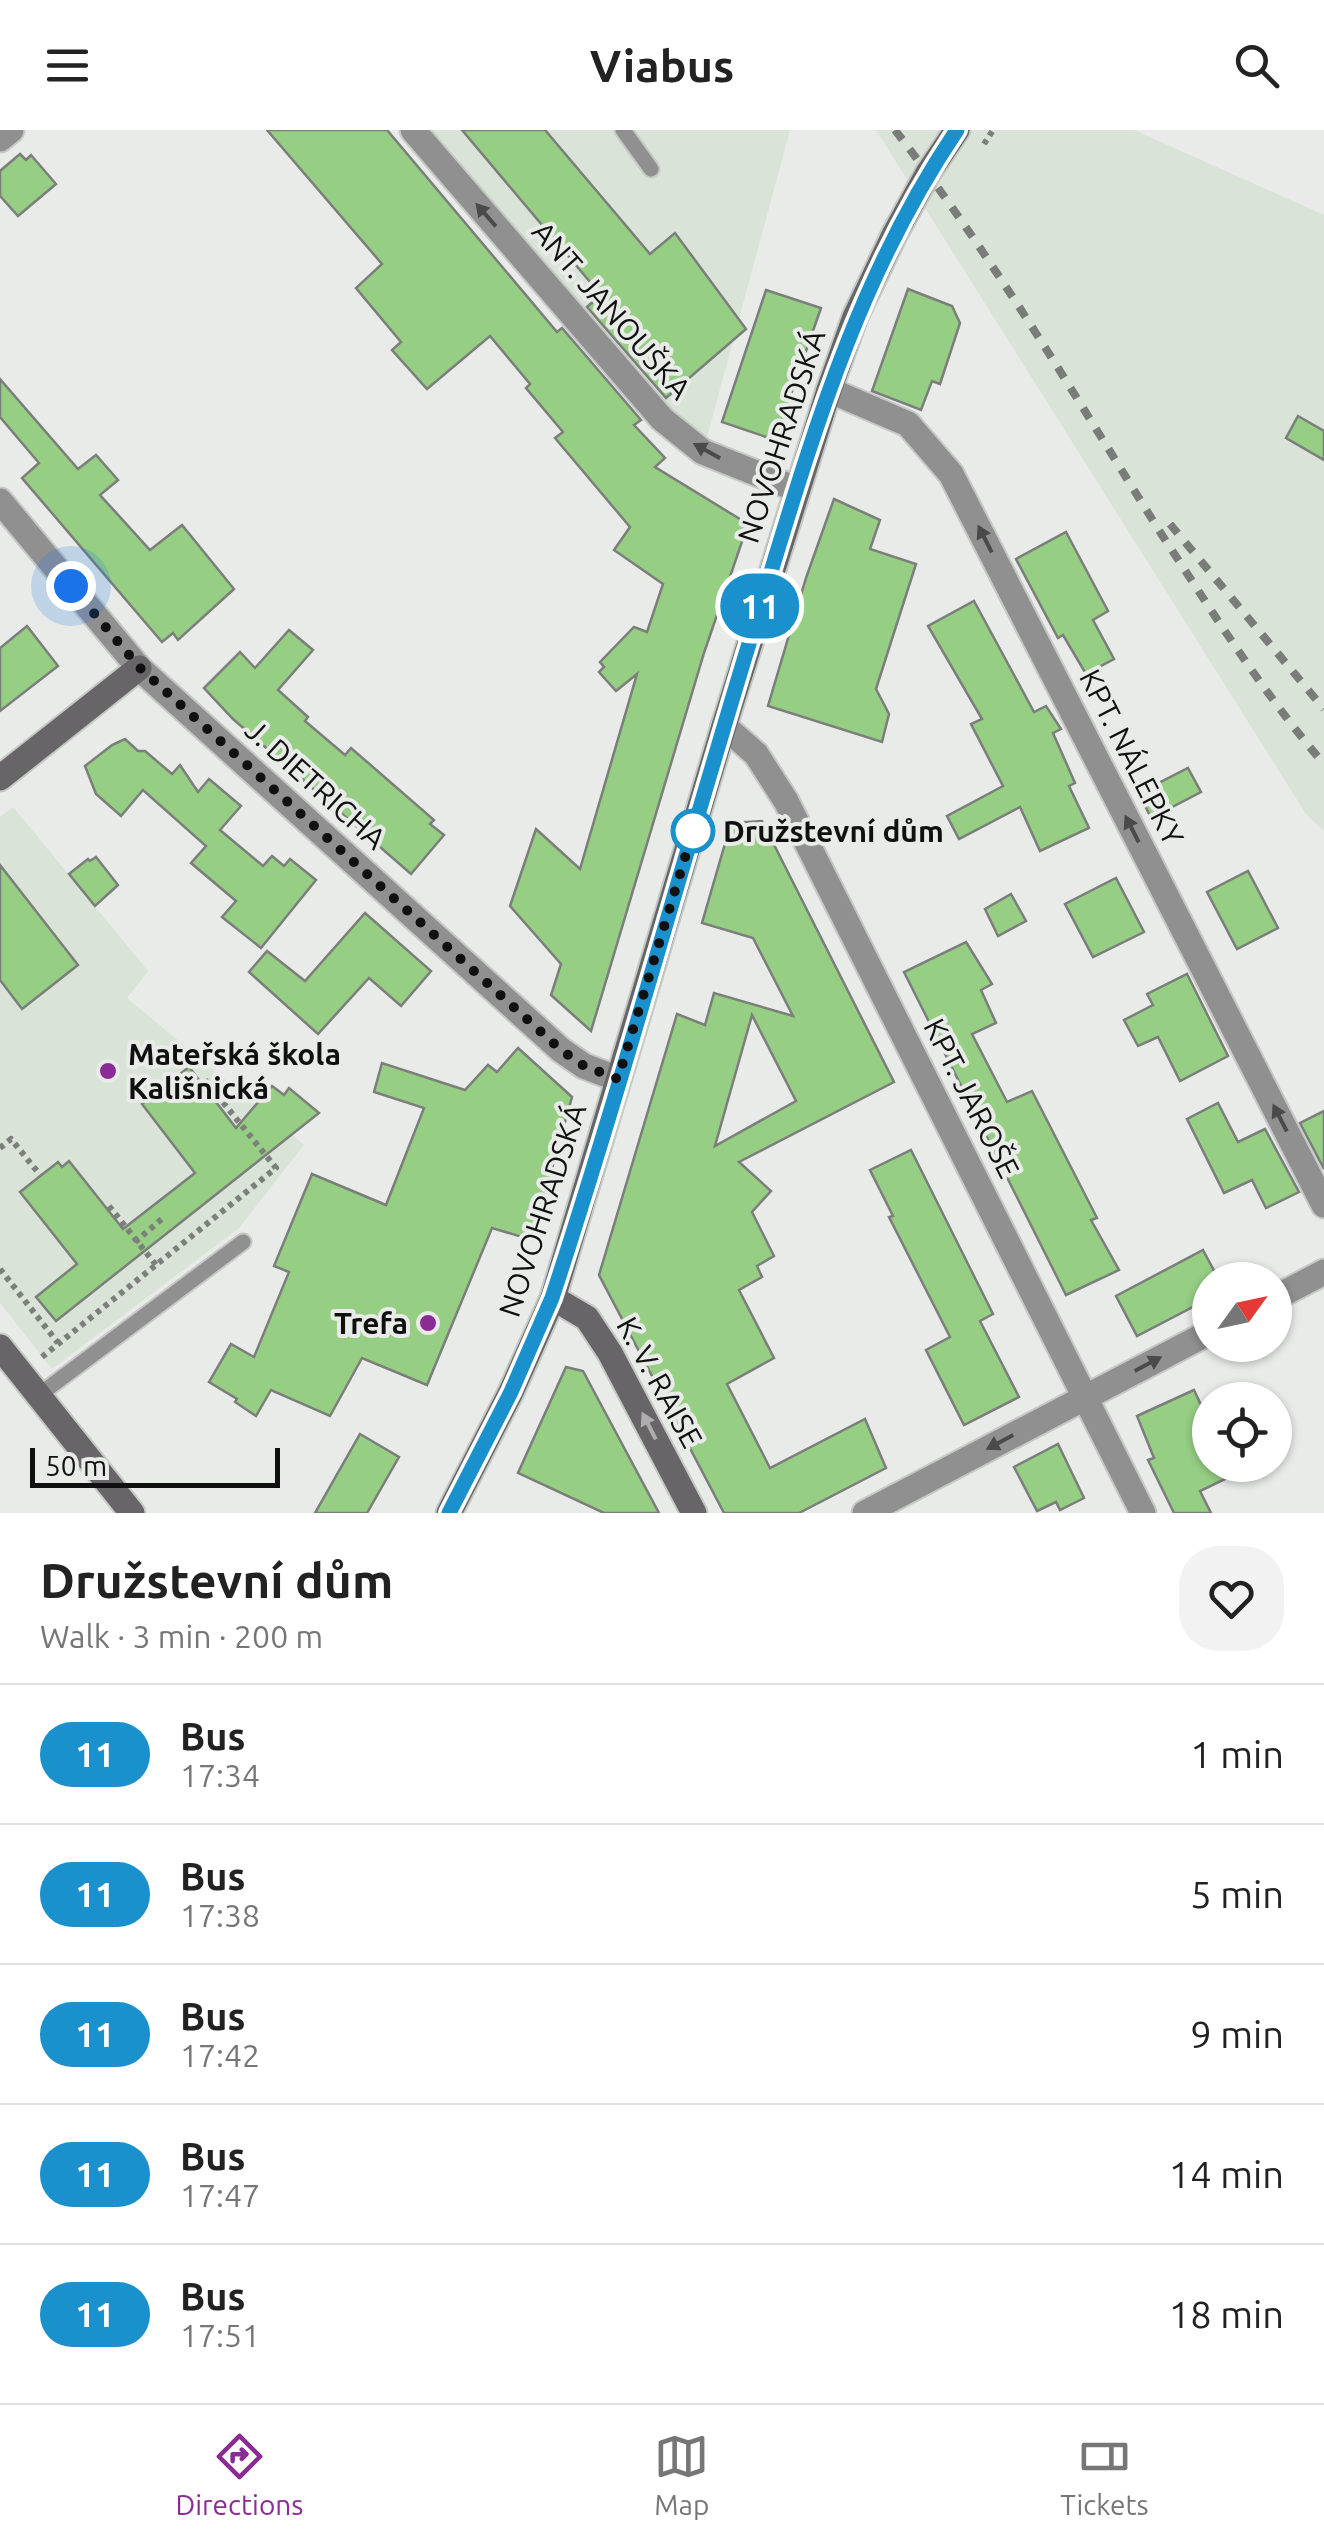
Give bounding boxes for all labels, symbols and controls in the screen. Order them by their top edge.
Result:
icon: menu [40,38,95,93]
icon: search [1229,38,1284,93]
text: Viabus [590,40,734,91]
one-way arrow [475,203,497,228]
street label: ANT. JANOUŠKA [526,214,699,406]
street label: NOVOHRADSKÁ [730,324,832,547]
one-way arrow [692,443,721,460]
one-way arrow [977,525,994,554]
your location [46,561,96,611]
line badge: 11 [715,574,805,638]
text: 11 [740,586,780,626]
street label: KPT. NÁLEPKY [1073,663,1192,851]
street label: J. DIETRICHA [239,712,393,856]
marker: Družstevní dům [672,810,714,852]
place label: Družstevní dům [723,814,944,848]
one-way arrow [1124,814,1141,843]
street label: KPT. JAROŠE [917,1013,1027,1183]
place label: Mateřská škola Kališnická [128,1037,341,1105]
marker: Mateřská škola Kališnická [97,1060,119,1082]
street label: NOVOHRADSKÁ [491,1098,593,1321]
one-way arrow [1272,1104,1289,1133]
north arrow [1192,1262,1292,1362]
map controls [1192,1262,1292,1482]
place label: Trefa [334,1306,408,1340]
street label: K. V. RAISE [610,1311,710,1453]
marker: Trefa [417,1312,439,1334]
one-way arrow [1134,1356,1163,1373]
button: locate [1192,1382,1292,1482]
one-way arrow [641,1412,658,1441]
one-way arrow [985,1433,1014,1450]
scale bar [30,1443,280,1488]
text: 50 m [45,1450,107,1481]
button: heart [1179,1546,1284,1651]
text: Družstevní dům [40,1553,393,1607]
text: Walk · 3 min · 200 m [40,1618,323,1654]
text: Bus [180,1715,245,1757]
text: 1 min [1190,1733,1284,1775]
text: 11 [75,1734,115,1774]
text: 17:34 [180,1757,260,1793]
text: Bus [180,1855,245,1897]
text: 5 min [1190,1873,1284,1915]
text: 11 [75,1874,115,1914]
text: 17:38 [180,1897,260,1933]
text: Bus [180,1995,245,2037]
text: 9 min [1190,2013,1284,2055]
text: 11 [75,2014,115,2054]
text: 17:42 [180,2037,260,2073]
text: Bus [180,2135,245,2177]
text: 14 min [1169,2153,1284,2195]
text: 11 [75,2154,115,2194]
text: 17:47 [180,2177,260,2213]
text: Bus [180,2275,245,2317]
text: 18 min [1169,2293,1284,2335]
text: 11 [75,2294,115,2334]
text: 17:51 [180,2317,260,2353]
tab: Directions [175,2429,303,2520]
tab: Map [654,2429,709,2520]
tab: Tickets [1060,2429,1149,2520]

